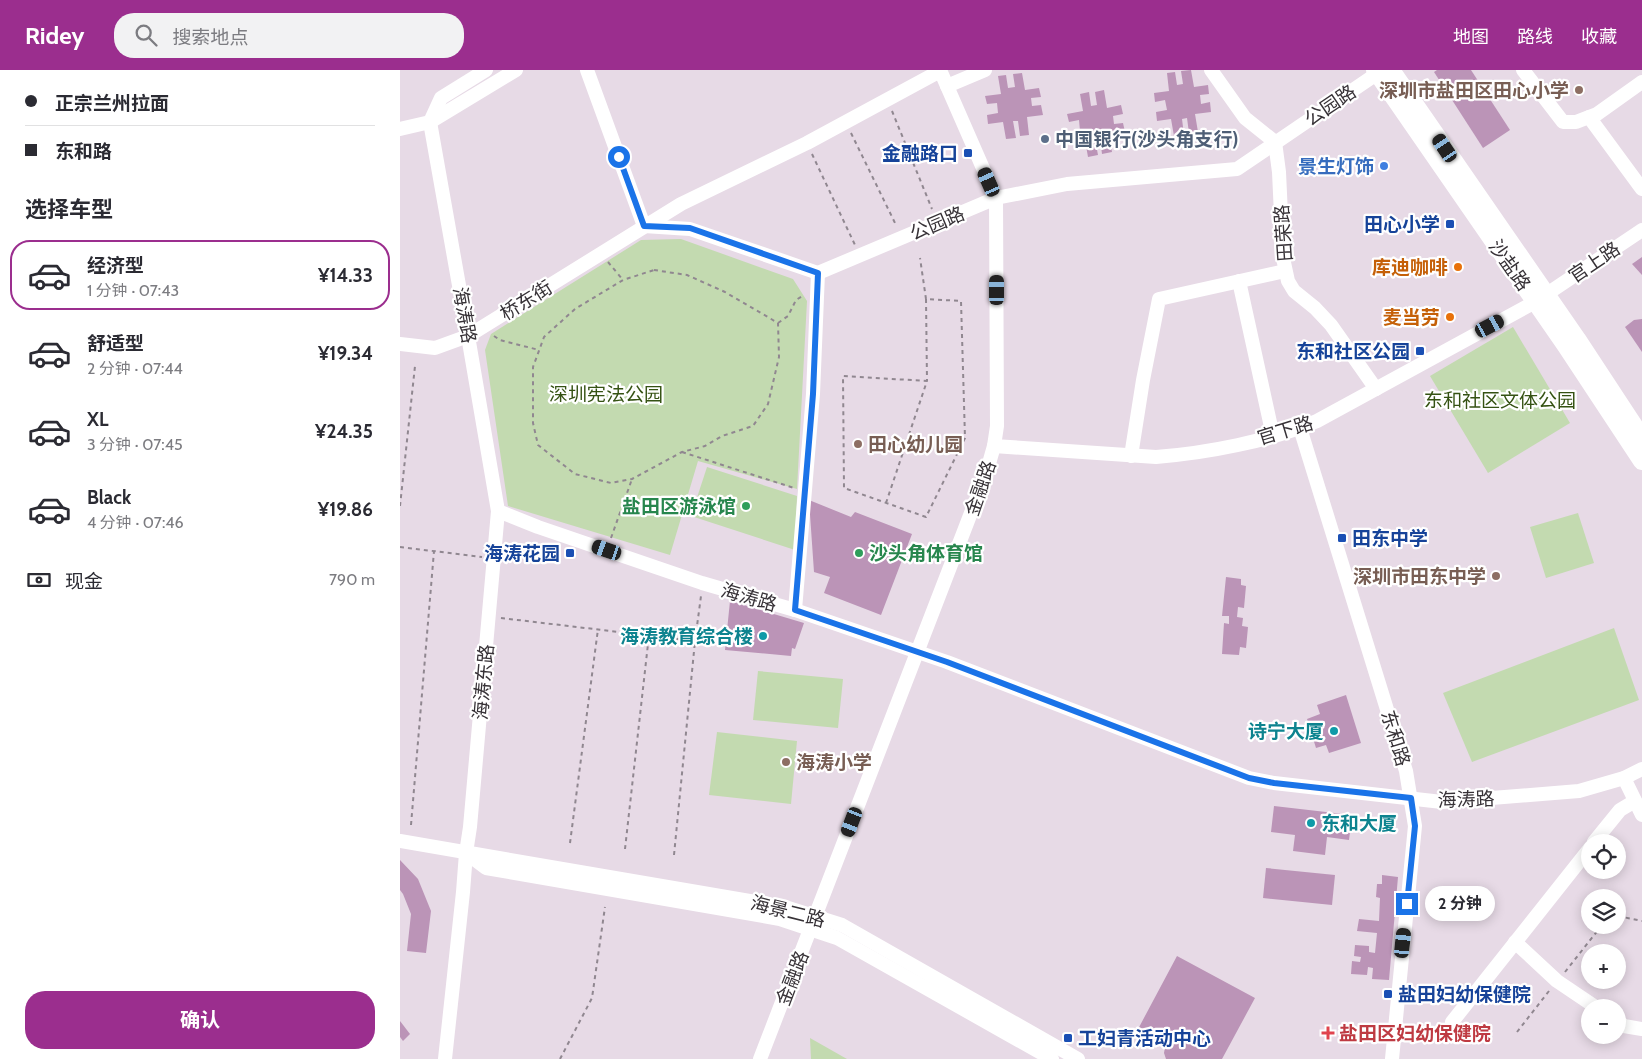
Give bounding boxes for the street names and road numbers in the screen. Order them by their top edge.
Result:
street label: 公园路 [1300,80,1360,131]
street label: 公园路 [906,202,968,245]
street label: 田荣路 [1270,204,1297,262]
street label: 沙盐路 [1484,235,1535,295]
street label: 官上路 [1564,237,1624,288]
street label: 桥东街 [496,276,557,325]
street label: 海涛路 [448,285,481,345]
street label: 官下路 [1255,411,1316,450]
street label: 金融路 [960,457,1001,519]
street label: 海涛路 [718,579,779,616]
street label: 海涛东路 [469,643,498,721]
street label: 东和路 [1376,708,1415,769]
street label: 海涛路 [1437,787,1495,812]
street label: 海景二路 [748,891,828,932]
street label: 金融路 [772,947,813,1009]

